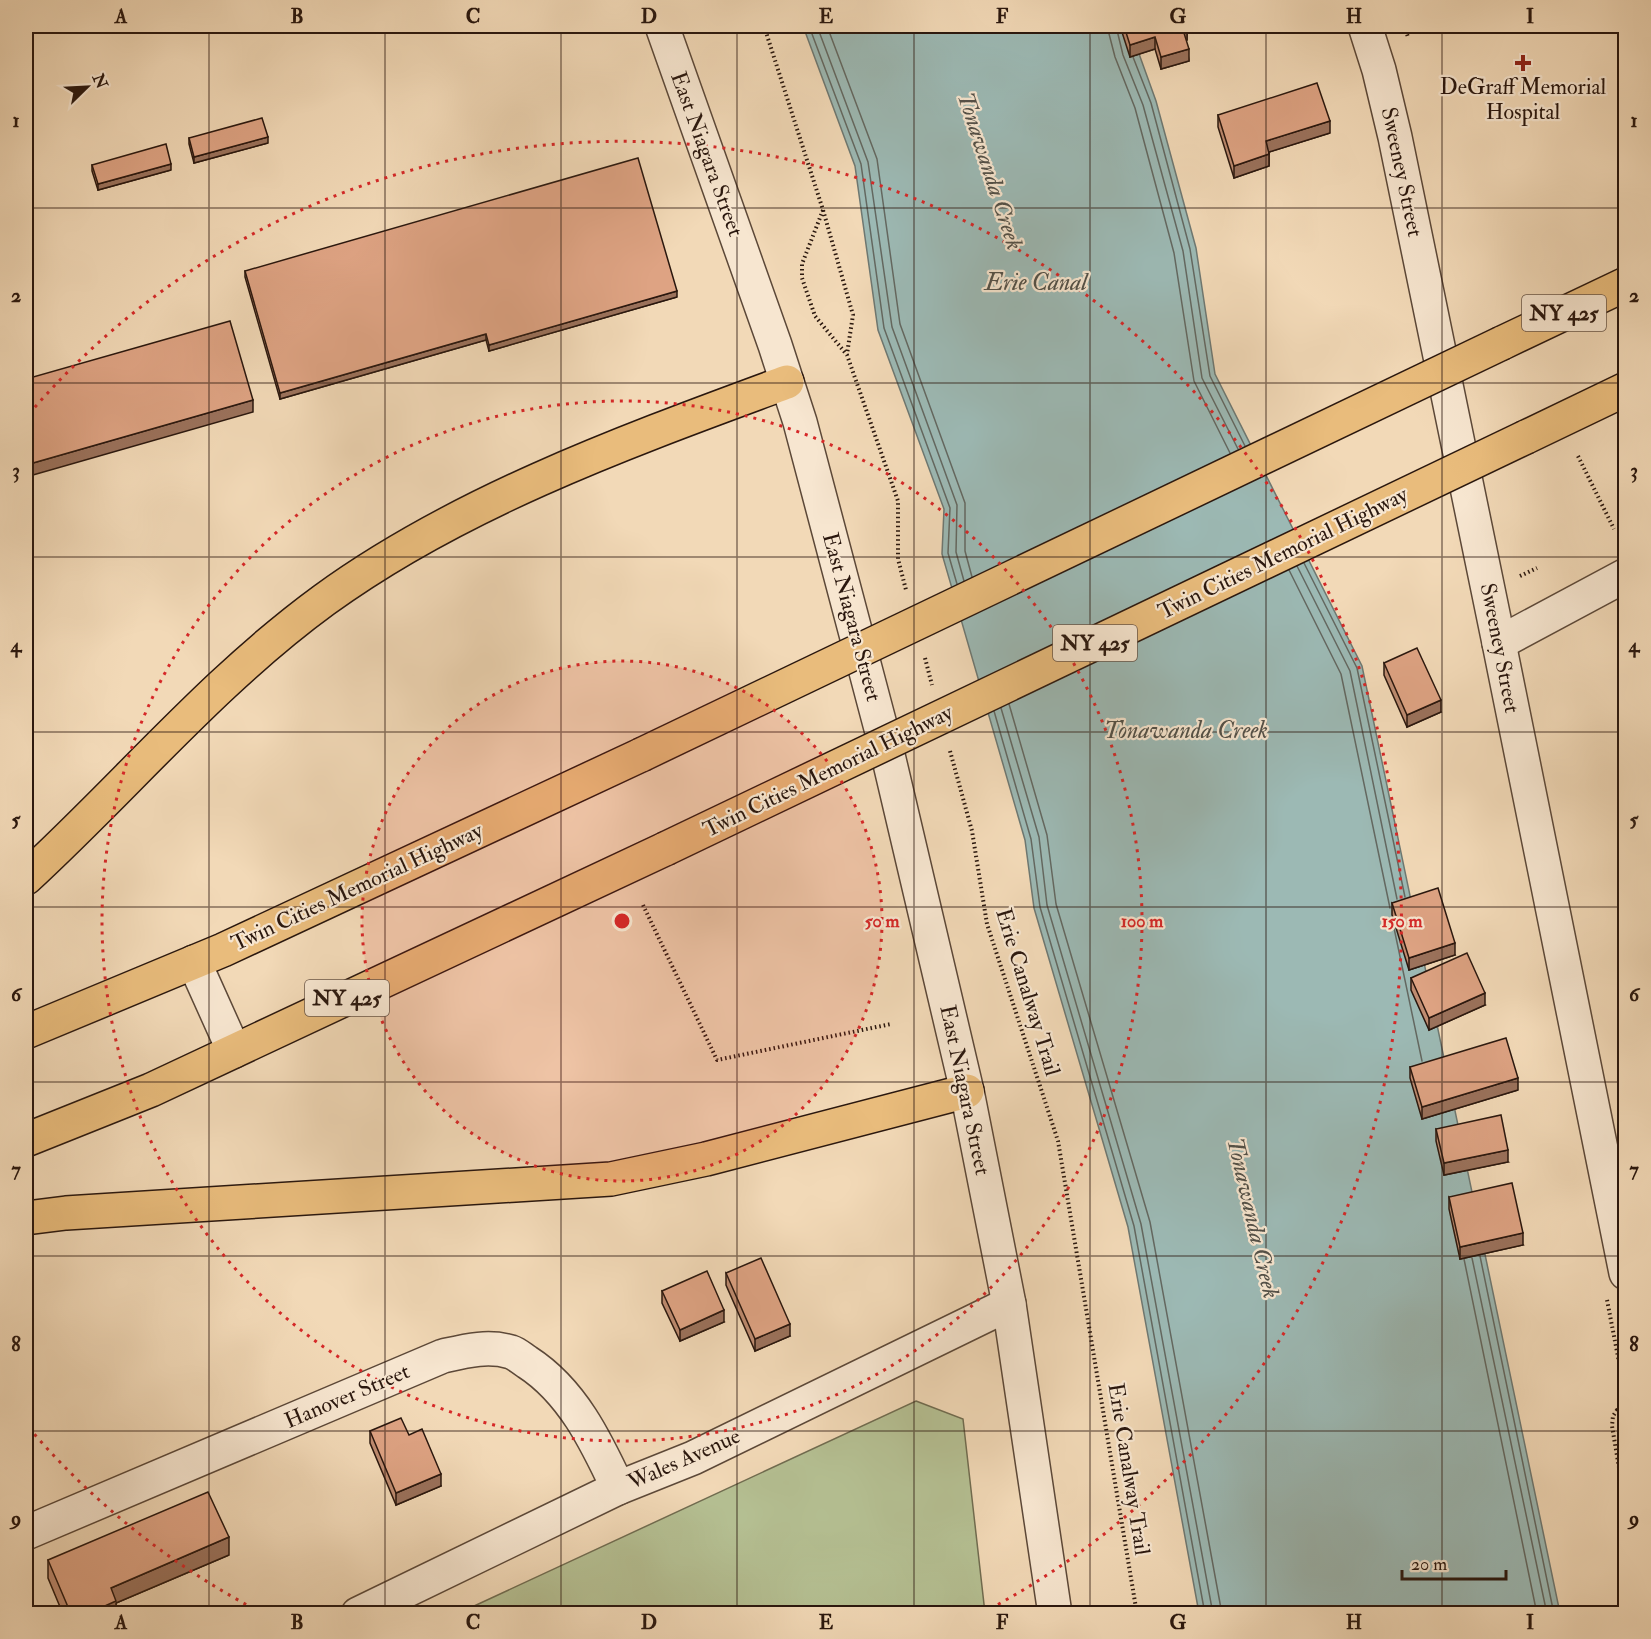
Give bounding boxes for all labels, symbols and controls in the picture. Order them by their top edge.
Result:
text: A [114,4,128,29]
text: B [290,4,304,29]
text: C [466,4,480,29]
text: D [641,4,657,29]
text: E [819,4,834,29]
text: F [996,4,1009,29]
text: G [1170,4,1187,29]
text: H [1346,4,1362,29]
text: I [1526,4,1534,29]
marker: DeGraff Memorial Hospital [1514,54,1532,72]
north arrow [57,57,117,117]
street label: East Niagara Street [664,68,750,240]
text: N [87,70,112,93]
place label: DeGraff Memorial Hospital [1440,73,1607,127]
water label: Tonawanda Creek [950,88,1030,254]
street label: Sweeney Street [1375,105,1429,239]
text: 1 [12,108,20,133]
text: 1 [1630,108,1638,133]
water label: Erie Canal [983,267,1089,298]
text: 2 [11,283,21,308]
text: 2 [1629,283,1639,308]
road number: NY 425 [1522,295,1606,331]
text: 3 [12,458,20,483]
text: 3 [1630,458,1638,483]
street label: Twin Cities Memorial Highway [1154,480,1413,626]
street label: East Niagara Street [816,530,888,704]
street label: Sweeney Street [1474,581,1526,715]
road number: NY 425 [1053,625,1137,661]
text: 4 [10,633,23,658]
text: 4 [1628,633,1641,658]
street label: Twin Cities Memorial Highway [699,698,958,844]
water label: Tonawanda Creek [1104,715,1268,746]
text: 5 [12,807,22,832]
text: 5 [1630,807,1640,832]
street label: Twin Cities Memorial Highway [227,816,487,958]
street label: Erie Canalway Trail [989,905,1067,1080]
text: 50 m [865,910,900,933]
text: 100 m [1121,910,1164,933]
text: 150 m [1381,910,1424,933]
centre of rings [612,911,632,931]
road number: NY 425 [305,980,389,1016]
text: 6 [11,982,23,1007]
text: 6 [1629,982,1641,1007]
street label: East Niagara Street [933,1002,997,1178]
water label: Tonawanda Creek [1219,1135,1287,1301]
text: 7 [11,1157,21,1182]
text: 7 [1629,1157,1639,1182]
text: 8 [11,1332,21,1357]
text: 8 [1629,1332,1639,1357]
street label: Hanover Street [280,1357,414,1435]
street label: Erie Canalway Trail [1102,1381,1156,1557]
street label: Wales Avenue [623,1422,745,1497]
text: 9 [9,1506,21,1531]
text: 9 [1627,1506,1639,1531]
scale bar [1402,1543,1506,1581]
text: 20 m [1411,1553,1447,1576]
text: A [114,1610,128,1635]
text: B [290,1610,304,1635]
text: C [466,1610,480,1635]
text: D [641,1610,657,1635]
text: E [819,1610,834,1635]
text: F [996,1610,1009,1635]
text: G [1170,1610,1187,1635]
text: H [1346,1610,1362,1635]
text: I [1526,1610,1534,1635]

